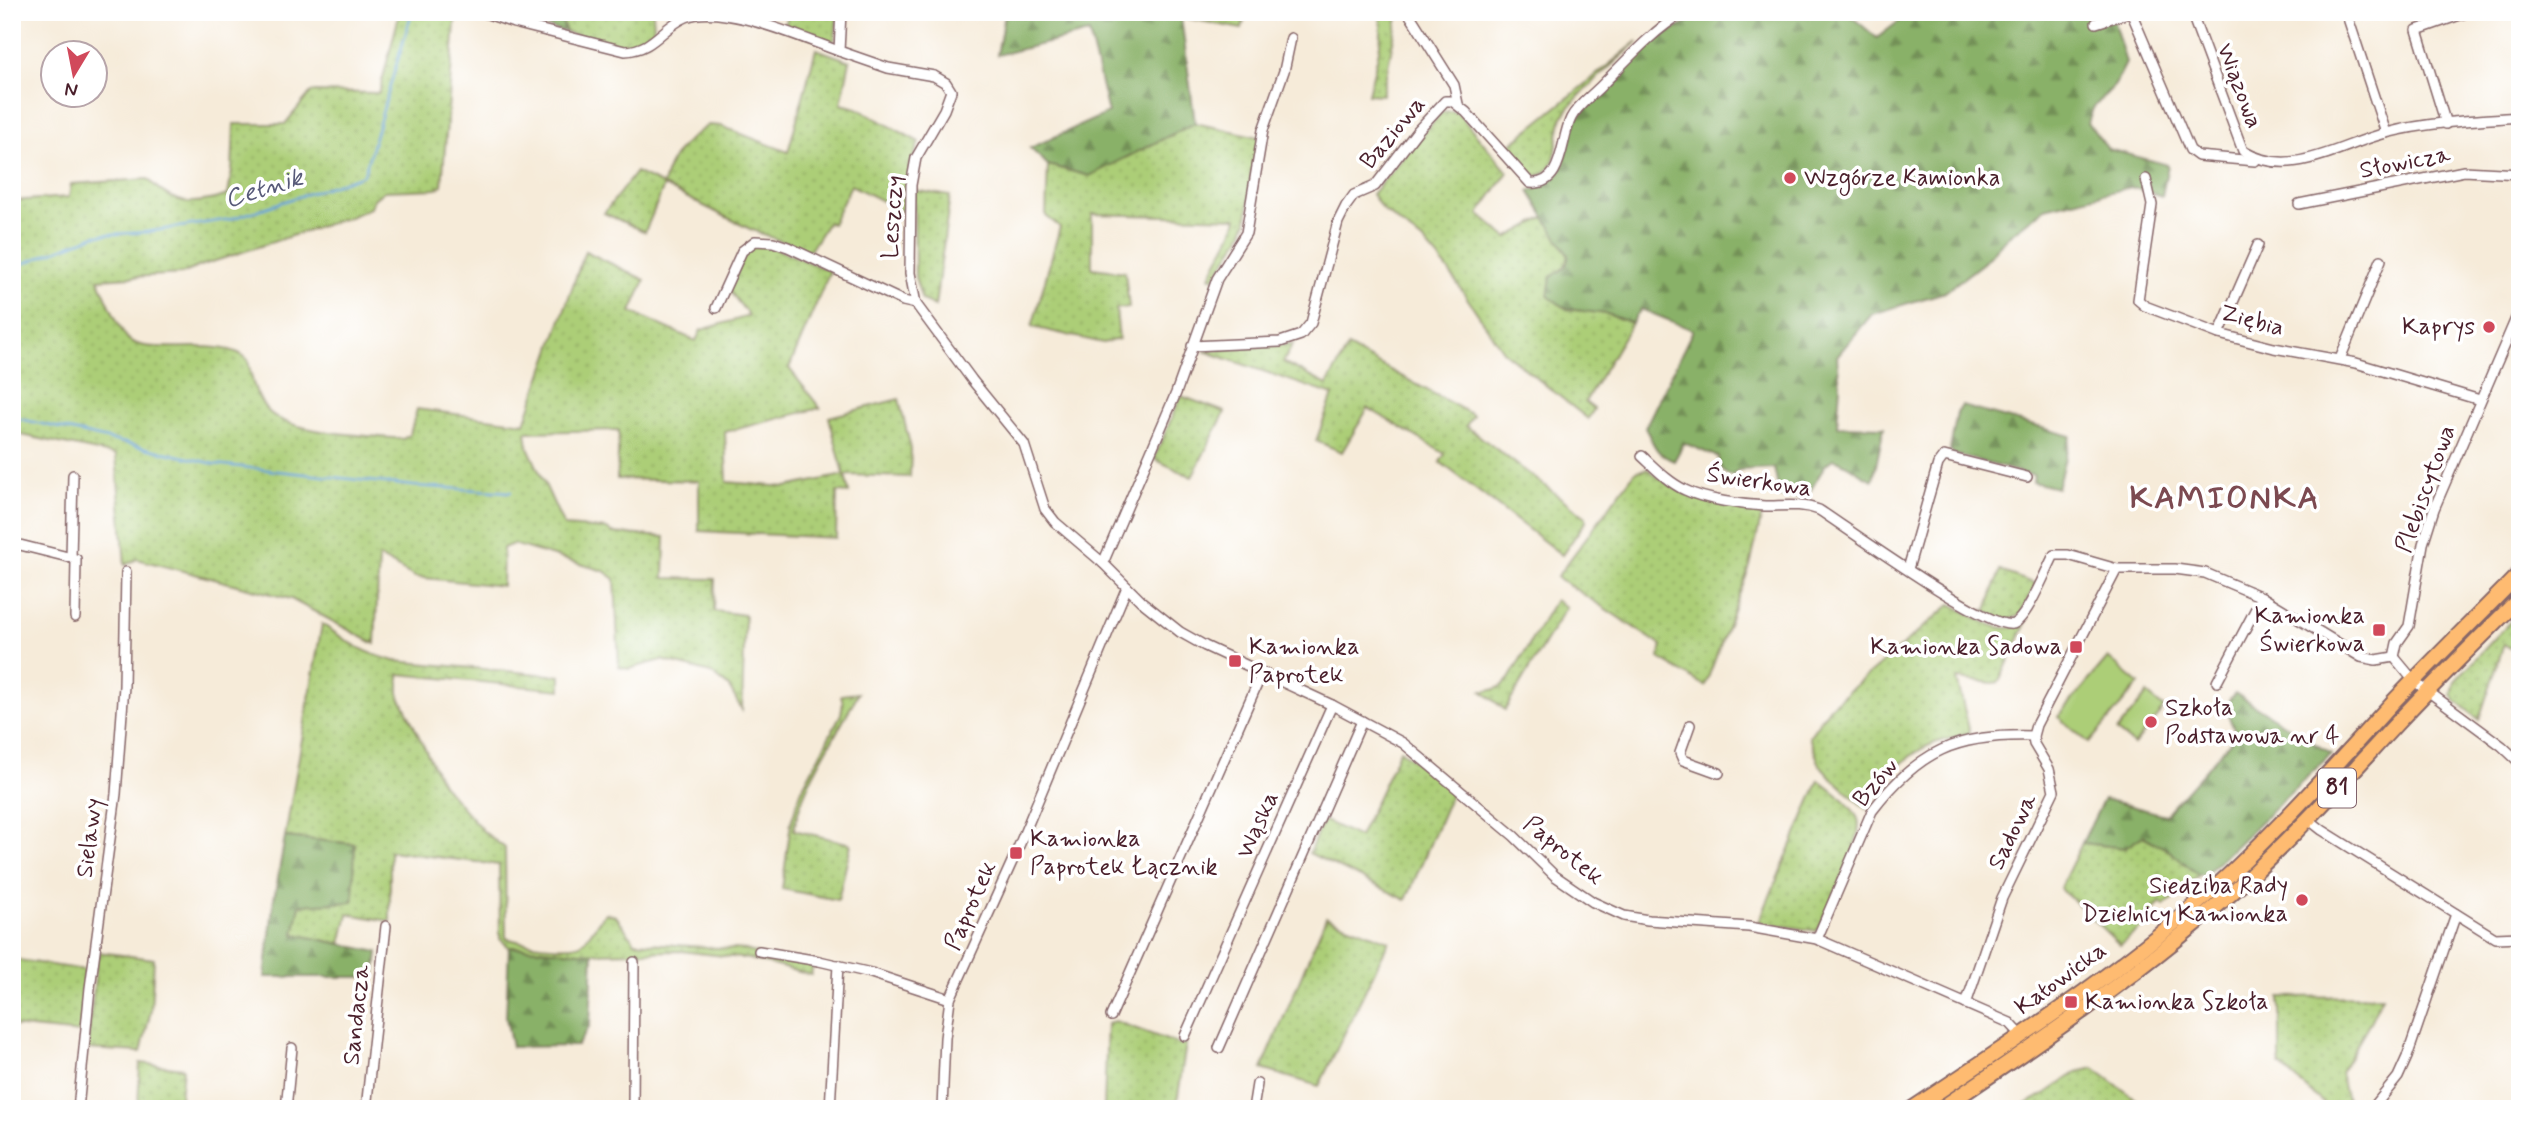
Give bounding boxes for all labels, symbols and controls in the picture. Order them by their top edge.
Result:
north arrow [38,38,108,108]
street label: Wiązowa [2209,39,2269,133]
text: N [63,76,80,103]
street label: Baziowa [1353,90,1433,176]
street label: Słowicza [2357,139,2453,187]
water label: Cetnik [221,160,309,217]
place label: Wzgórze Kamionka [1804,163,2000,196]
marker: Wzgórze Kamionka [1782,170,1798,186]
street label: Leszczy [875,175,911,259]
street label: Ziębia [2217,298,2287,344]
place label: Kaprys [2402,312,2475,343]
marker: Kaprys [2481,319,2497,335]
street label: Plebiscytowa [2389,421,2463,557]
street label: Świerkowa [1705,458,1814,505]
district label: KAMIONKA [2130,478,2320,520]
place label: Kamionka Świerkowa [2254,601,2365,660]
marker: Kamionka Świerkowa [2371,622,2387,638]
place label: Kamionka Paprotek [1249,632,1360,691]
place label: Kamionka Sadowa [1870,632,2062,663]
marker: Kamionka Sadowa [2068,639,2084,655]
marker: Kamionka Paprotek [1227,653,1243,669]
place label: Szkoła Podstawowa nr 4 [2165,693,2340,752]
marker: Szkoła Podstawowa nr 4 [2143,714,2159,730]
street label: Bzów [1846,752,1906,814]
road number: 81 [2318,768,2356,808]
street label: Wąska [1230,787,1286,863]
street label: Sadowa [1981,788,2045,875]
street label: Sielawy [70,796,110,880]
street label: Paprotek [1517,809,1609,893]
place label: Kamionka Paprotek Łącznik [1030,824,1218,883]
marker: Kamionka Paprotek Łącznik [1008,845,1024,861]
street label: Paprotek [938,857,1004,955]
place label: Siedziba Rady Dzielnicy Kamionka [2081,871,2288,930]
marker: Siedziba Rady Dzielnicy Kamionka [2294,892,2310,908]
street label: Katowicka [2009,935,2113,1023]
street label: Sandacza [336,963,378,1067]
place label: Kamionka Szkoła [2085,987,2269,1018]
marker: Kamionka Szkoła [2063,994,2079,1010]

